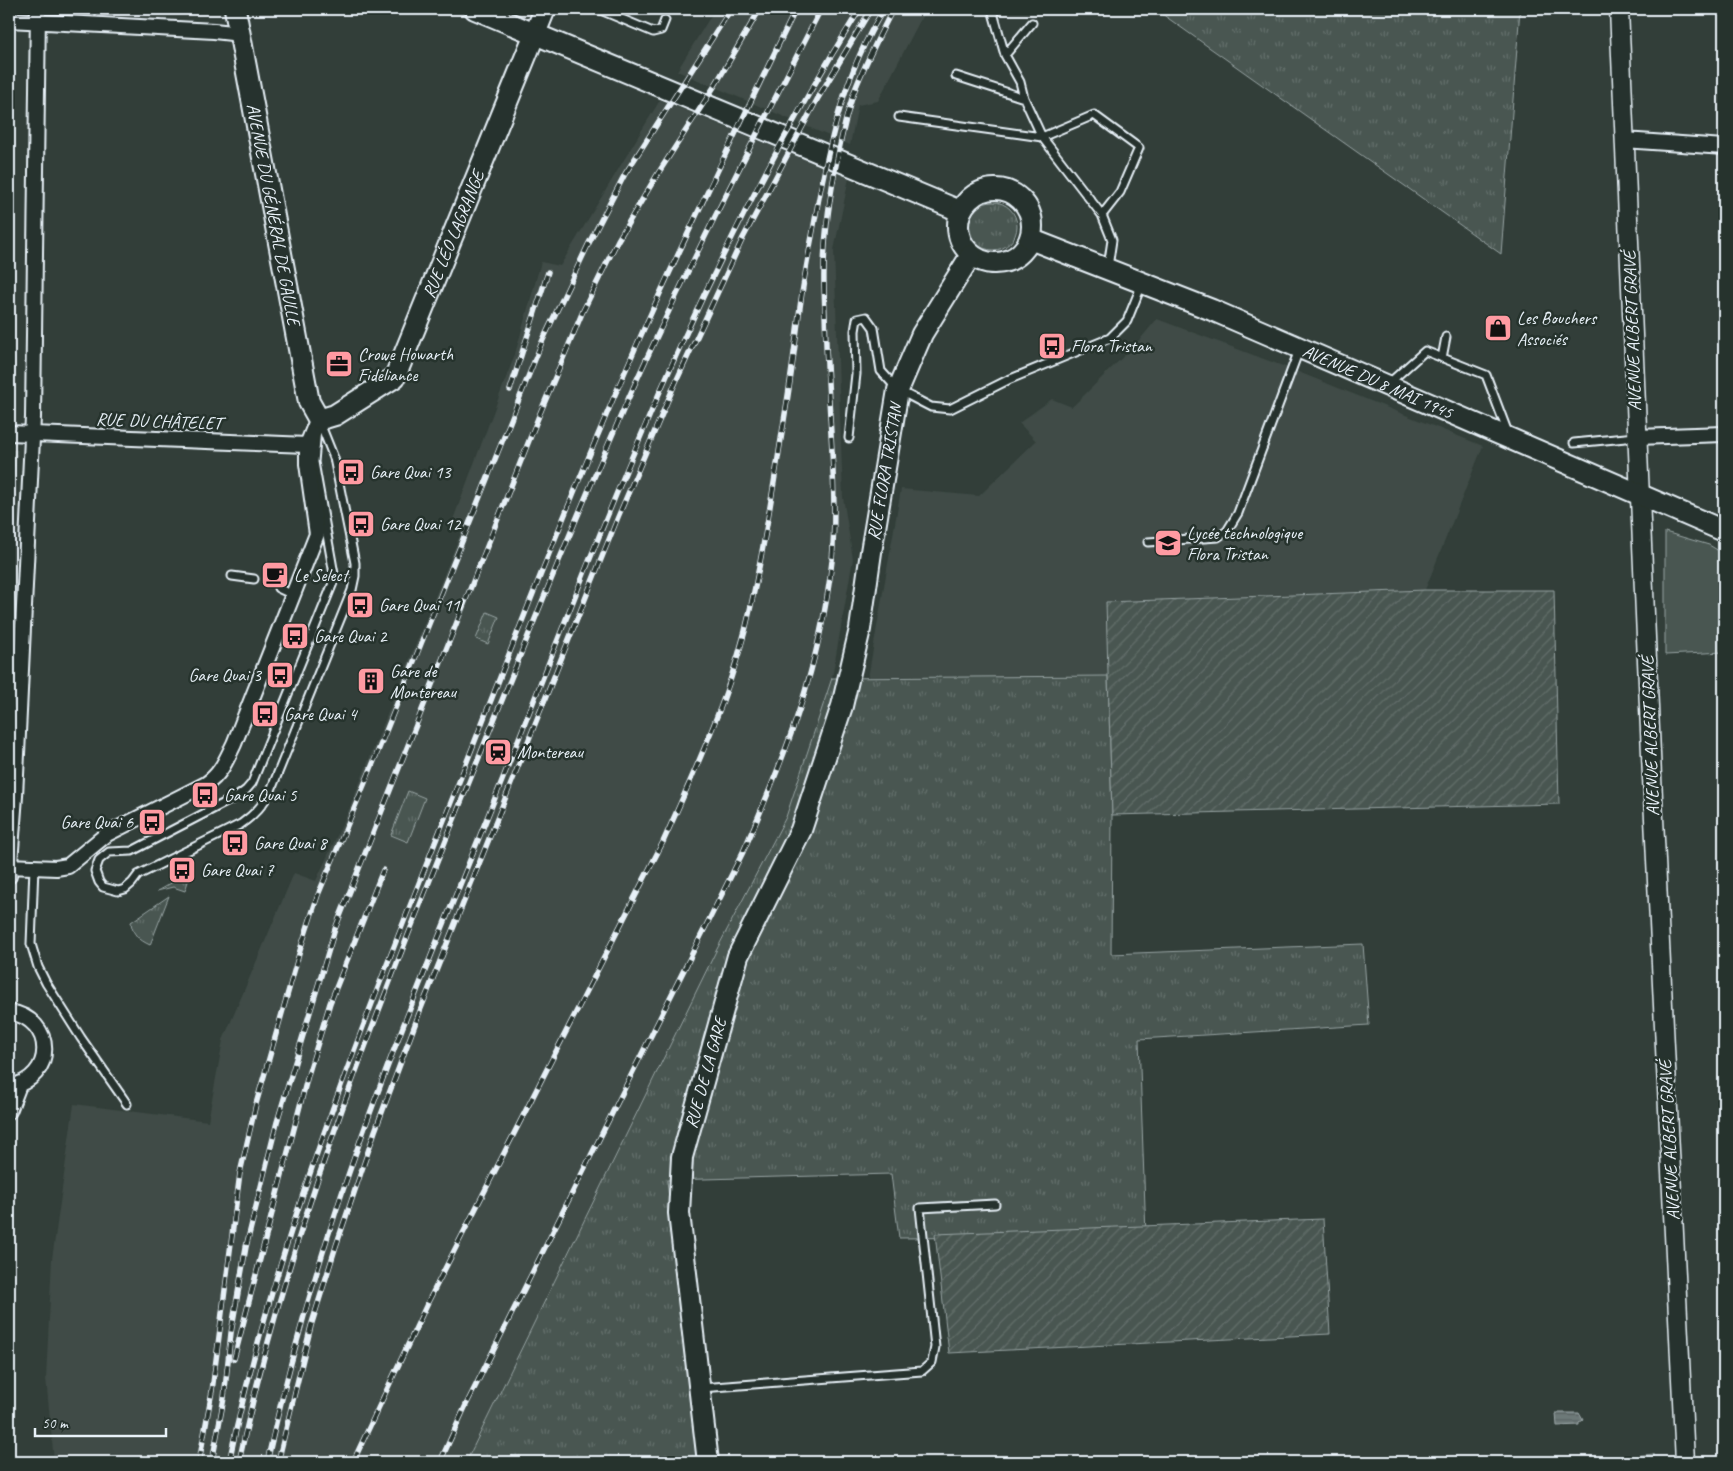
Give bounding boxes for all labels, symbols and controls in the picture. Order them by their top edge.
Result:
street label: AVENUE DU GÉNÉRAL DE GAULLE [242,102,306,329]
street label: RUE LÉO LAGRANGE [417,165,490,301]
street label: AVENUE ALBERT GRAVÉ [1618,248,1646,412]
place label: Les Bouchers Associés [1517,307,1598,350]
shop icon: Les Bouchers Associés [1483,313,1513,343]
bus stop icon: Flora Tristan [1037,331,1067,361]
place label: Flora Tristan [1071,335,1153,357]
street label: AVENUE DU 8 MAI 1945 [1299,340,1457,424]
place label: Crowe Howarth Fideliance [358,343,454,386]
office icon: Crowe Howarth Fideliance [324,349,354,379]
street label: RUE FLORA TRISTAN [862,399,907,542]
street label: RUE DU CHÂTELET [96,408,227,434]
bus stop icon: Gare Quai 13 [336,457,366,487]
place label: Gare Quai 13 [370,461,452,483]
bus stop icon: Gare Quai 12 [346,509,376,539]
place label: Gare Quai 12 [380,513,462,535]
place label: Lycée technologique Flora Tristan [1187,522,1303,565]
school or university icon: Lycée technologique Flora Tristan [1153,528,1183,558]
cafe icon: Le Select [260,560,290,590]
place label: Le Select [294,564,351,586]
bus stop icon: Gare Quai 11 [345,590,375,620]
place label: Gare Quai 11 [379,594,460,616]
bus stop icon: Gare Quai 2 [280,621,310,651]
place label: Gare Quai 2 [314,625,388,647]
street label: AVENUE ALBERT GRAVÉ [1636,653,1664,817]
bus stop icon: Gare Quai 3 [265,660,295,690]
place label: Gare de Montereau [390,660,457,703]
place label: Gare Quai 3 [189,664,263,686]
building icon: Gare de Montereau [356,666,386,696]
bus stop icon: Gare Quai 4 [250,699,280,729]
place label: Gare Quai 4 [284,703,358,725]
station icon: Montereau [483,737,513,767]
place label: Montereau [517,741,584,763]
bus stop icon: Gare Quai 5 [190,780,220,810]
place label: Gare Quai 5 [224,784,297,806]
bus stop icon: Gare Quai 6 [137,807,167,837]
place label: Gare Quai 6 [61,811,134,833]
bus stop icon: Gare Quai 8 [220,828,250,858]
place label: Gare Quai 8 [254,832,328,854]
bus stop icon: Gare Quai 7 [167,855,197,885]
place label: Gare Quai 7 [201,859,274,881]
street label: RUE DE LA GARE [680,1013,732,1131]
street label: AVENUE ALBERT GRAVÉ [1654,1057,1684,1221]
scale bar [35,1406,166,1438]
text: 50 m [42,1414,69,1433]

